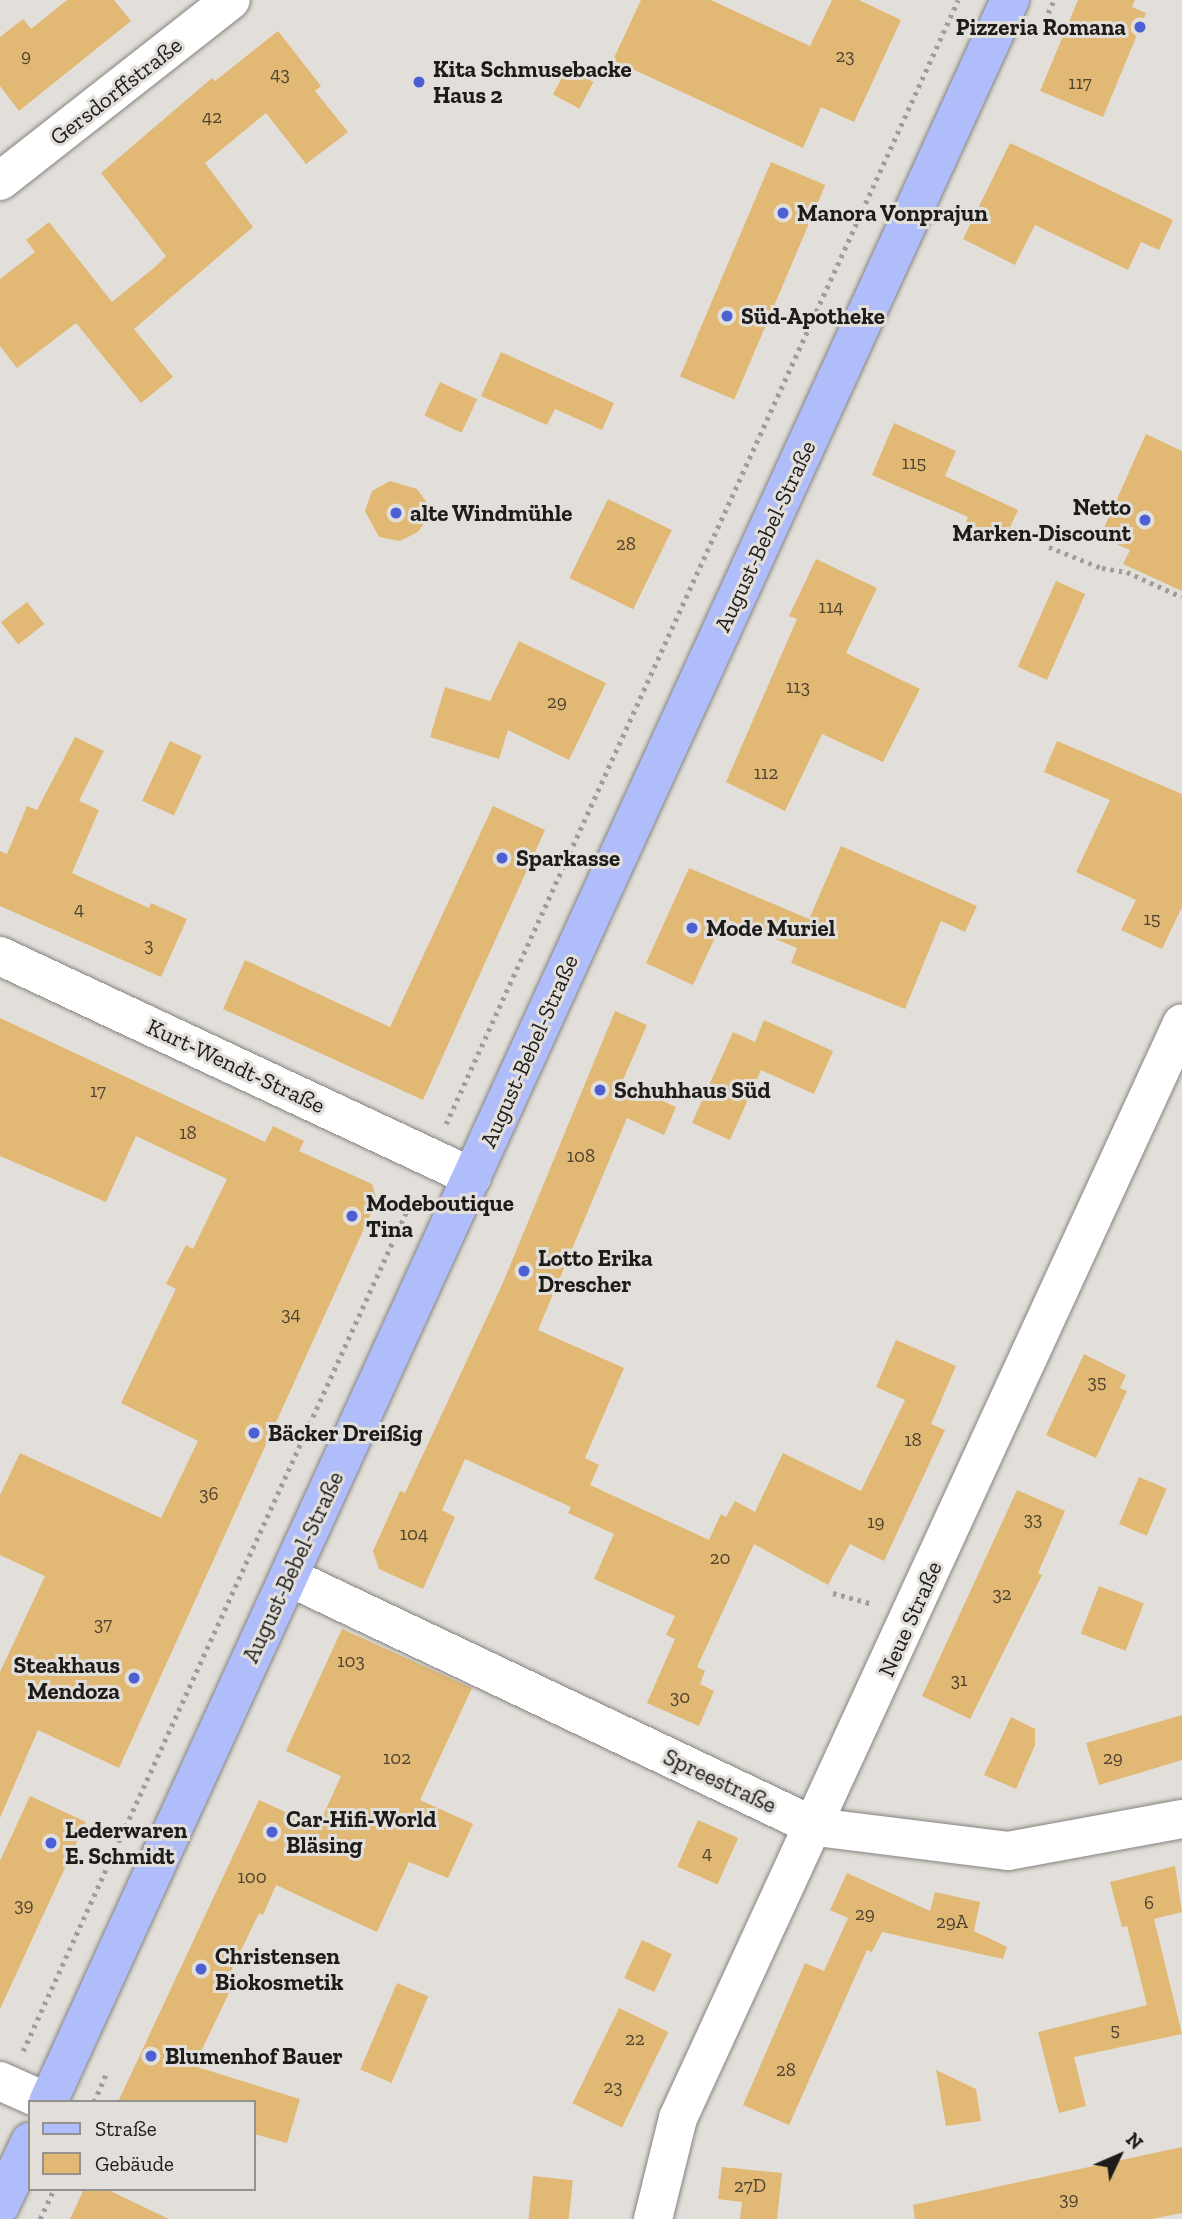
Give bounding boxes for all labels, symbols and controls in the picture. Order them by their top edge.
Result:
place label: Pizzeria Romana [956,13,1126,41]
marker: Pizzeria Romana [1132,19,1148,35]
street label: Gersdorffstraße [45,31,187,151]
house number: 9 [21,45,31,67]
house number: 23 [835,45,855,67]
place label: Kita Schmusebacke Haus 2 [433,55,632,109]
house number: 43 [270,63,290,85]
house number: 117 [1068,72,1092,94]
marker: Kita Schmusebacke Haus 2 [411,74,427,90]
house number: 42 [202,106,222,128]
place label: Manora Vonprajun [797,199,989,227]
marker: Manora Vonprajun [775,205,791,221]
place label: Süd-Apotheke [741,302,885,330]
marker: Süd-Apotheke [719,308,735,324]
street label: August-Bebel-Straße [709,436,821,636]
house number: 115 [902,452,926,474]
place label: Netto Marken-Discount [952,493,1131,547]
place label: alte Windmühle [410,499,573,527]
marker: alte Windmühle [388,505,404,521]
marker: Netto Marken-Discount [1137,512,1153,528]
house number: 28 [616,533,636,555]
house number: 114 [819,596,843,618]
house number: 113 [786,676,810,698]
house number: 29 [547,691,567,713]
house number: 112 [754,762,778,784]
place label: Sparkasse [516,844,620,872]
marker: Sparkasse [494,850,510,866]
house number: 4 [74,898,84,920]
house number: 15 [1143,908,1161,930]
place label: Mode Muriel [706,914,835,942]
marker: Mode Muriel [684,920,700,936]
house number: 3 [144,934,154,956]
street label: August-Bebel-Straße [474,950,584,1152]
street label: Kurt-Wendt-Straße [142,1013,330,1119]
place label: Schuhhaus Süd [614,1076,771,1104]
house number: 17 [90,1080,106,1102]
marker: Schuhhaus Süd [592,1082,608,1098]
house number: 18 [179,1122,197,1144]
house number: 108 [567,1145,595,1167]
place label: Modeboutique Tina [366,1189,514,1243]
marker: Modeboutique Tina [344,1208,360,1224]
place label: Lotto Erika Drescher [538,1244,653,1298]
marker: Lotto Erika Drescher [516,1263,532,1279]
house number: 34 [281,1303,301,1325]
house number: 35 [1087,1371,1107,1393]
place label: Bäcker Dreißig [268,1419,423,1447]
marker: Bäcker Dreißig [246,1425,262,1441]
house number: 18 [904,1429,922,1451]
street label: August-Bebel-Straße [237,1467,349,1667]
house number: 36 [199,1483,219,1505]
house number: 33 [1024,1508,1042,1530]
house number: 19 [867,1511,885,1533]
house number: 104 [400,1523,428,1545]
house number: 20 [710,1547,730,1569]
street label: Neue Straße [872,1557,948,1681]
house number: 32 [992,1583,1012,1605]
house number: 37 [94,1613,112,1635]
house number: 103 [337,1650,365,1672]
place label: Steakhaus Mendoza [14,1651,120,1705]
house number: 31 [951,1669,967,1691]
marker: Steakhaus Mendoza [126,1670,142,1686]
house number: 30 [670,1686,690,1708]
street label: Spreestraße [659,1743,781,1819]
house number: 102 [383,1747,411,1769]
house number: 29 [1103,1747,1123,1769]
place label: Car-Hifi-World Bläsing [286,1805,436,1859]
place label: Lederwaren E. Schmidt [65,1816,187,1870]
marker: Car-Hifi-World Bläsing [264,1824,280,1840]
marker: Lederwaren E. Schmidt [43,1835,59,1851]
house number: 4 [702,1842,712,1864]
house number: 100 [237,1866,267,1888]
house number: 6 [1144,1892,1154,1914]
house number: 39 [14,1894,34,1916]
house number: 29 [855,1903,875,1925]
house number: 29A [936,1911,968,1933]
place label: Christensen Biokosmetik [215,1942,343,1996]
marker: Christensen Biokosmetik [193,1961,209,1977]
house number: 5 [1110,2019,1120,2041]
house number: 22 [625,2028,645,2050]
place label: Blumenhof Bauer [165,2042,342,2070]
marker: Blumenhof Bauer [143,2048,159,2064]
house number: 28 [776,2059,796,2081]
house number: 23 [603,2076,623,2098]
legend [28,2100,256,2191]
text: Straße [95,2116,157,2141]
north arrow [1084,2121,1154,2191]
text: N [1121,2128,1148,2154]
text: Gebäude [95,2151,174,2176]
house number: 27D [734,2175,766,2197]
house number: 39 [1059,2188,1079,2210]

